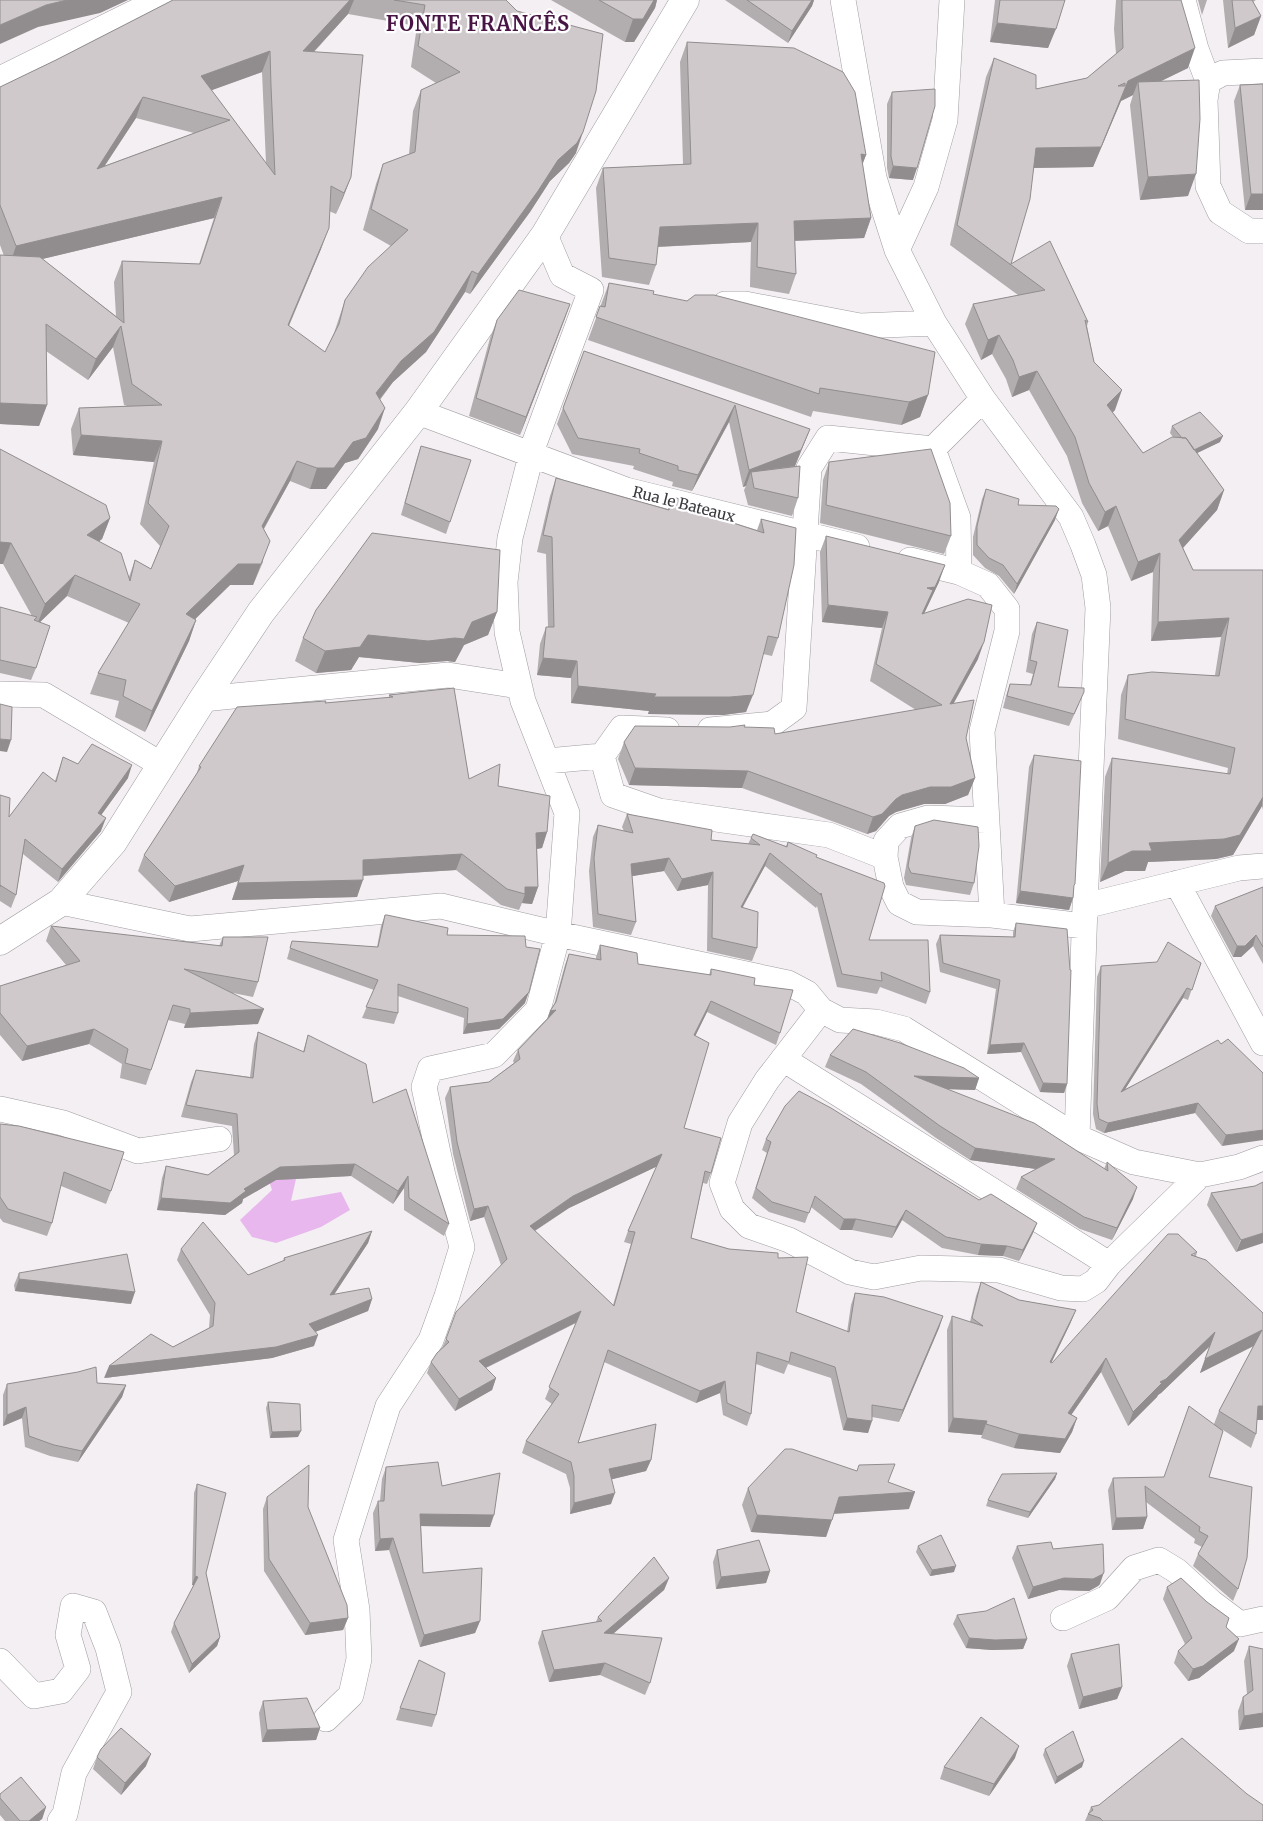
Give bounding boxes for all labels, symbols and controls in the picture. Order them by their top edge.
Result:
district label: FONTE FRANCÊS [386,10,570,36]
street label: Rua le Bateaux [631,482,737,526]

